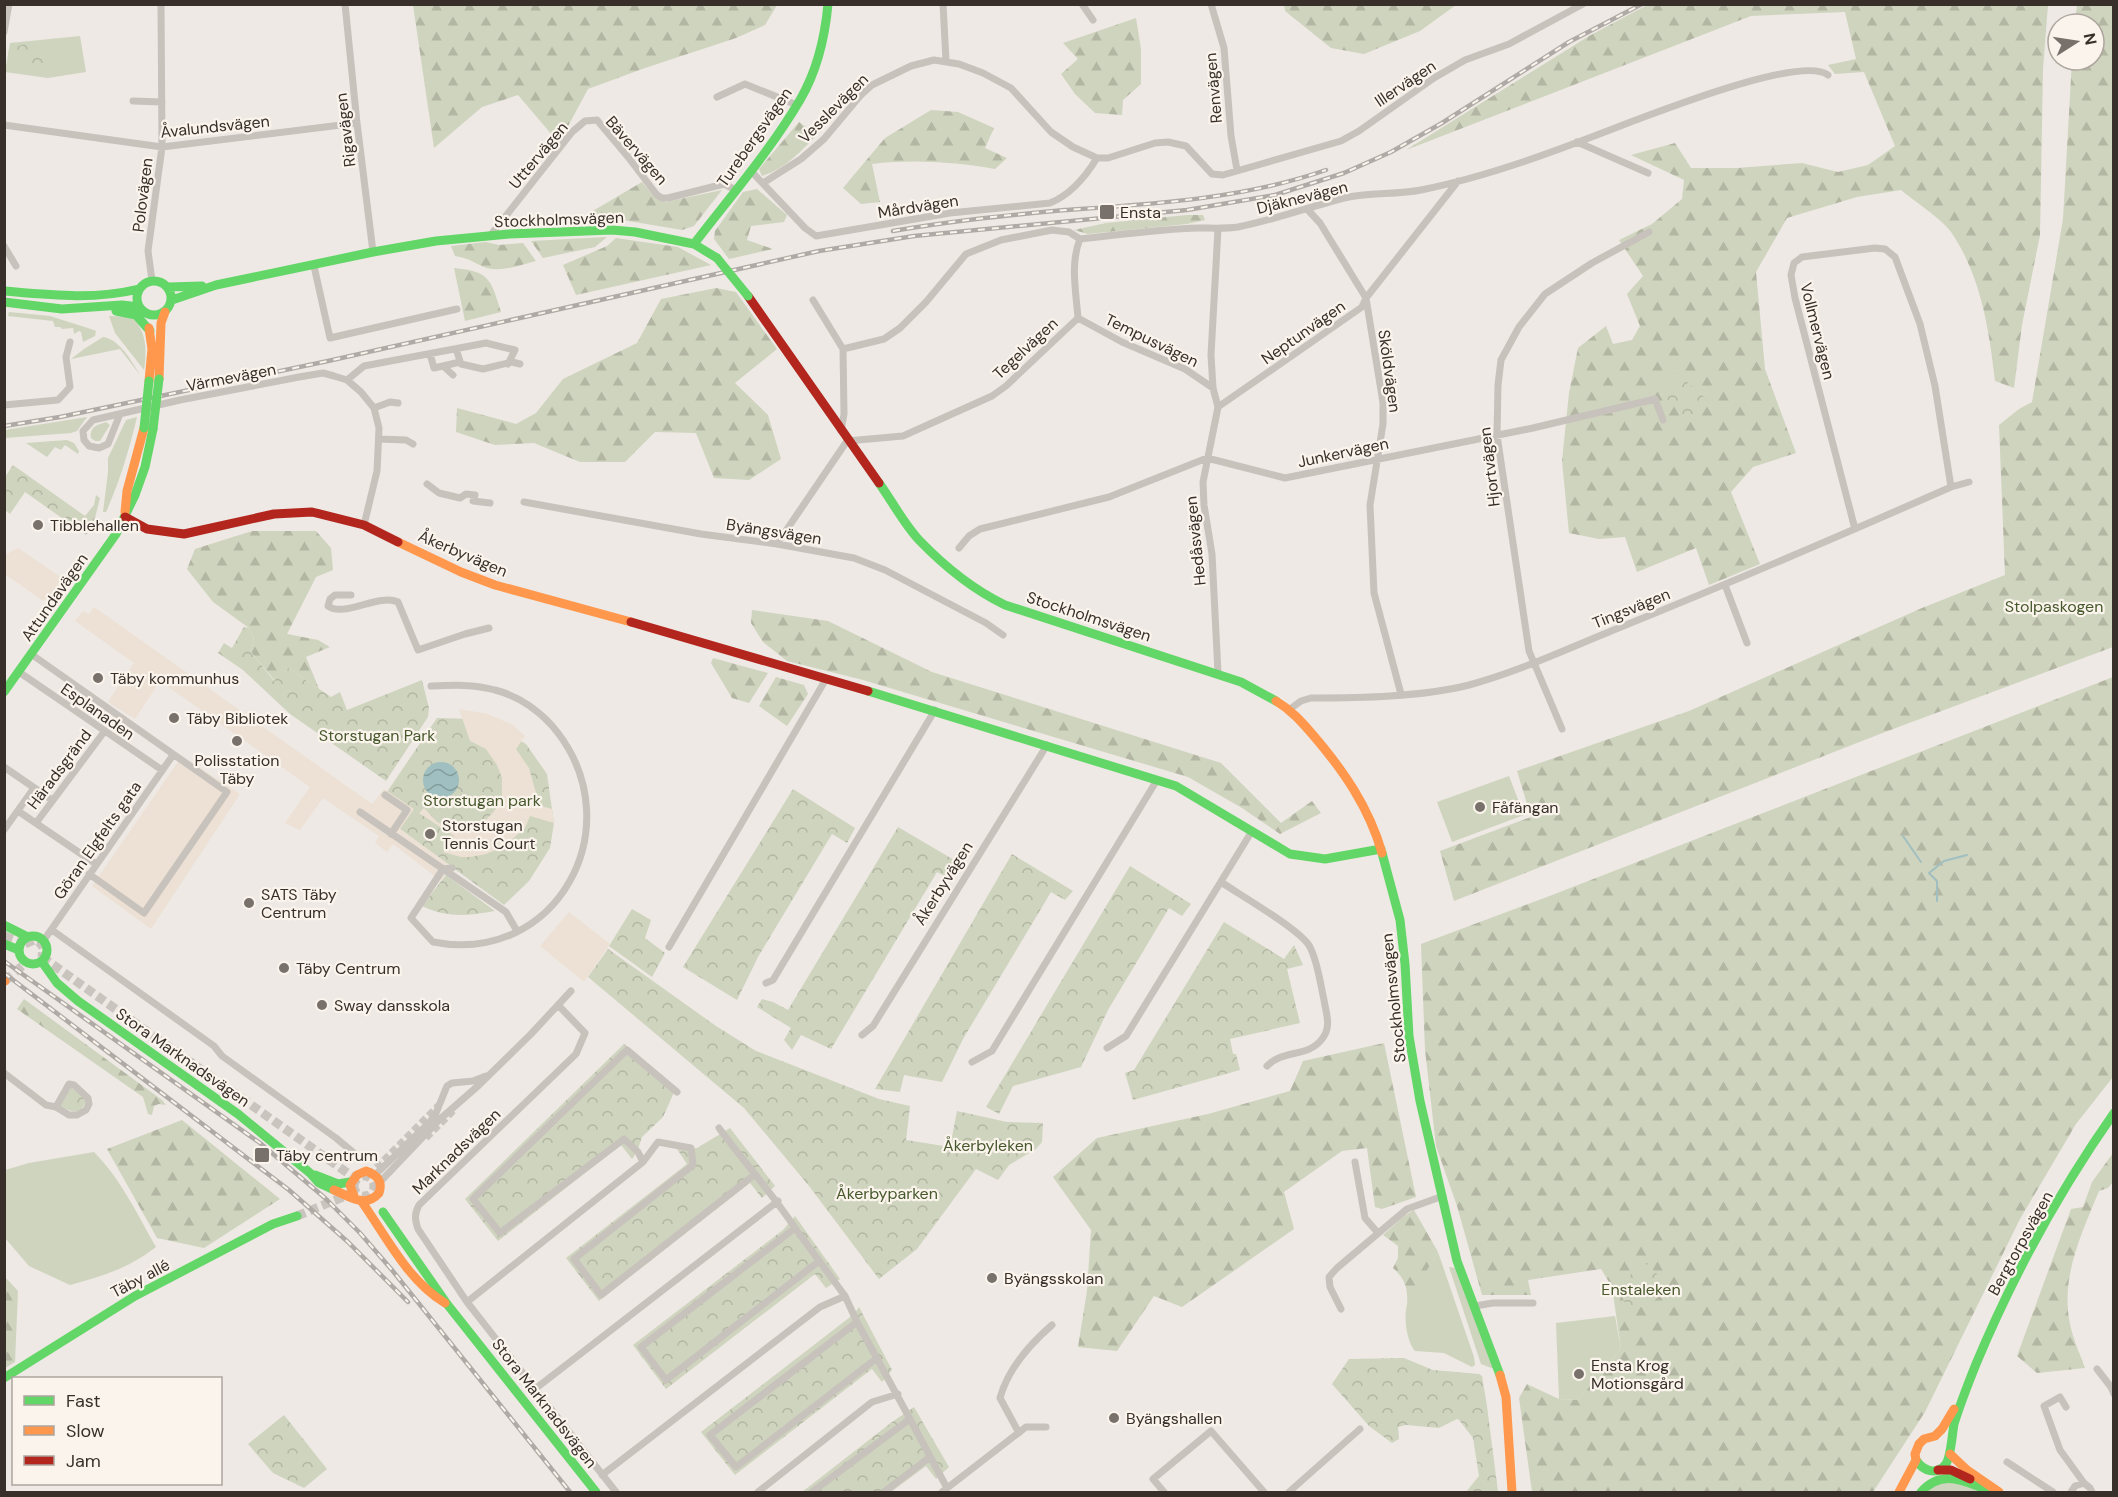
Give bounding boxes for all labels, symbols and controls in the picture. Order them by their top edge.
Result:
north arrow [2046,12,2106,72]
text: N [2079,31,2102,47]
street label: Renvägen [1200,52,1227,124]
street label: Illervägen [1371,55,1440,112]
street label: Vesslevägen [794,69,873,148]
street label: Turebergsvägen [712,83,797,191]
street label: Rigavägen [331,92,360,168]
street label: Åvalundsvägen [159,110,271,143]
street label: Bävervägen [601,111,672,189]
street label: Uttervägen [504,117,573,193]
street label: Polovägen [128,157,157,233]
street label: Djäknevägen [1254,176,1350,219]
street label: Mårdvägen [876,190,960,223]
place label: Ensta [1120,202,1161,223]
marker: Ensta [1098,203,1116,221]
street label: Stockholmsvägen [494,207,624,232]
street label: Vollmervägen [1795,280,1840,382]
street label: Neptunvägen [1257,296,1349,369]
street label: Tempusvägen [1102,309,1202,372]
street label: Tegelvägen [988,313,1062,384]
street label: Sköldvägen [1373,328,1406,414]
street label: Värmevägen [184,358,278,396]
street label: Hjortvägen [1474,426,1505,508]
street label: Junkervägen [1296,433,1391,472]
street label: Hedåsvägen [1180,495,1211,587]
street label: Byängsvägen [725,514,823,549]
place label: Tibblehallen [50,515,139,536]
marker: Tibblehallen [31,518,45,532]
street label: Åkerbyvägen [415,525,511,582]
street label: Attundavägen [16,549,93,645]
street label: Tingsvägen [1589,583,1673,634]
street label: Stockholmsvägen [1024,586,1154,647]
park label: Stolpaskogen [2005,596,2103,617]
place label: Täby kommunhus [110,668,239,689]
marker: Täby kommunhus [91,671,105,685]
street label: Esplanaden [57,678,139,745]
place label: Täby Bibliotek [186,708,288,729]
marker: Täby Bibliotek [167,711,181,725]
street label: Häradsgränd [22,725,96,814]
park label: Storstugan Park [319,725,435,746]
marker: Polisstation Täby [230,734,244,748]
place label: Polisstation Täby [195,750,279,789]
street label: Göran Elgfelts gata [49,777,146,904]
park label: Storstugan park [423,790,541,811]
place label: Fåfängan [1492,797,1559,818]
marker: Fåfängan [1473,800,1487,814]
place label: Storstugan Tennis Court [442,815,535,854]
marker: Storstugan Tennis Court [423,827,437,841]
street label: Åkerbyvägen [909,837,978,929]
place label: SATS Täby Centrum [261,884,337,923]
marker: SATS Täby Centrum [242,896,256,910]
street label: Stockholmsvägen [1376,932,1411,1064]
place label: Täby Centrum [296,958,400,979]
marker: Täby Centrum [277,961,291,975]
place label: Sway dansskola [334,995,450,1016]
marker: Sway dansskola [315,998,329,1012]
street label: Stora Marknadsvägen [112,1003,254,1112]
street label: Marknadsvägen [408,1104,505,1199]
park label: Åkerbyleken [943,1135,1033,1156]
place label: Täby centrum [276,1145,378,1166]
marker: Täby centrum [253,1146,271,1164]
park label: Åkerbyparken [836,1183,938,1204]
street label: Bergtorpsvägen [1983,1187,2058,1299]
street label: Täby allé [107,1254,173,1303]
place label: Byängsskolan [1004,1268,1103,1289]
marker: Byängsskolan [985,1271,999,1285]
park label: Enstaleken [1601,1279,1681,1300]
street label: Stora Marknadsvägen [487,1334,602,1472]
place label: Ensta Krog Motionsgård [1591,1355,1684,1394]
marker: Ensta Krog Motionsgård [1572,1367,1586,1381]
legend [12,1377,222,1485]
text: Fast [66,1389,101,1413]
place label: Byängshallen [1126,1408,1222,1429]
marker: Byängshallen [1107,1411,1121,1425]
text: Slow [66,1419,105,1443]
text: Jam [66,1449,101,1473]

